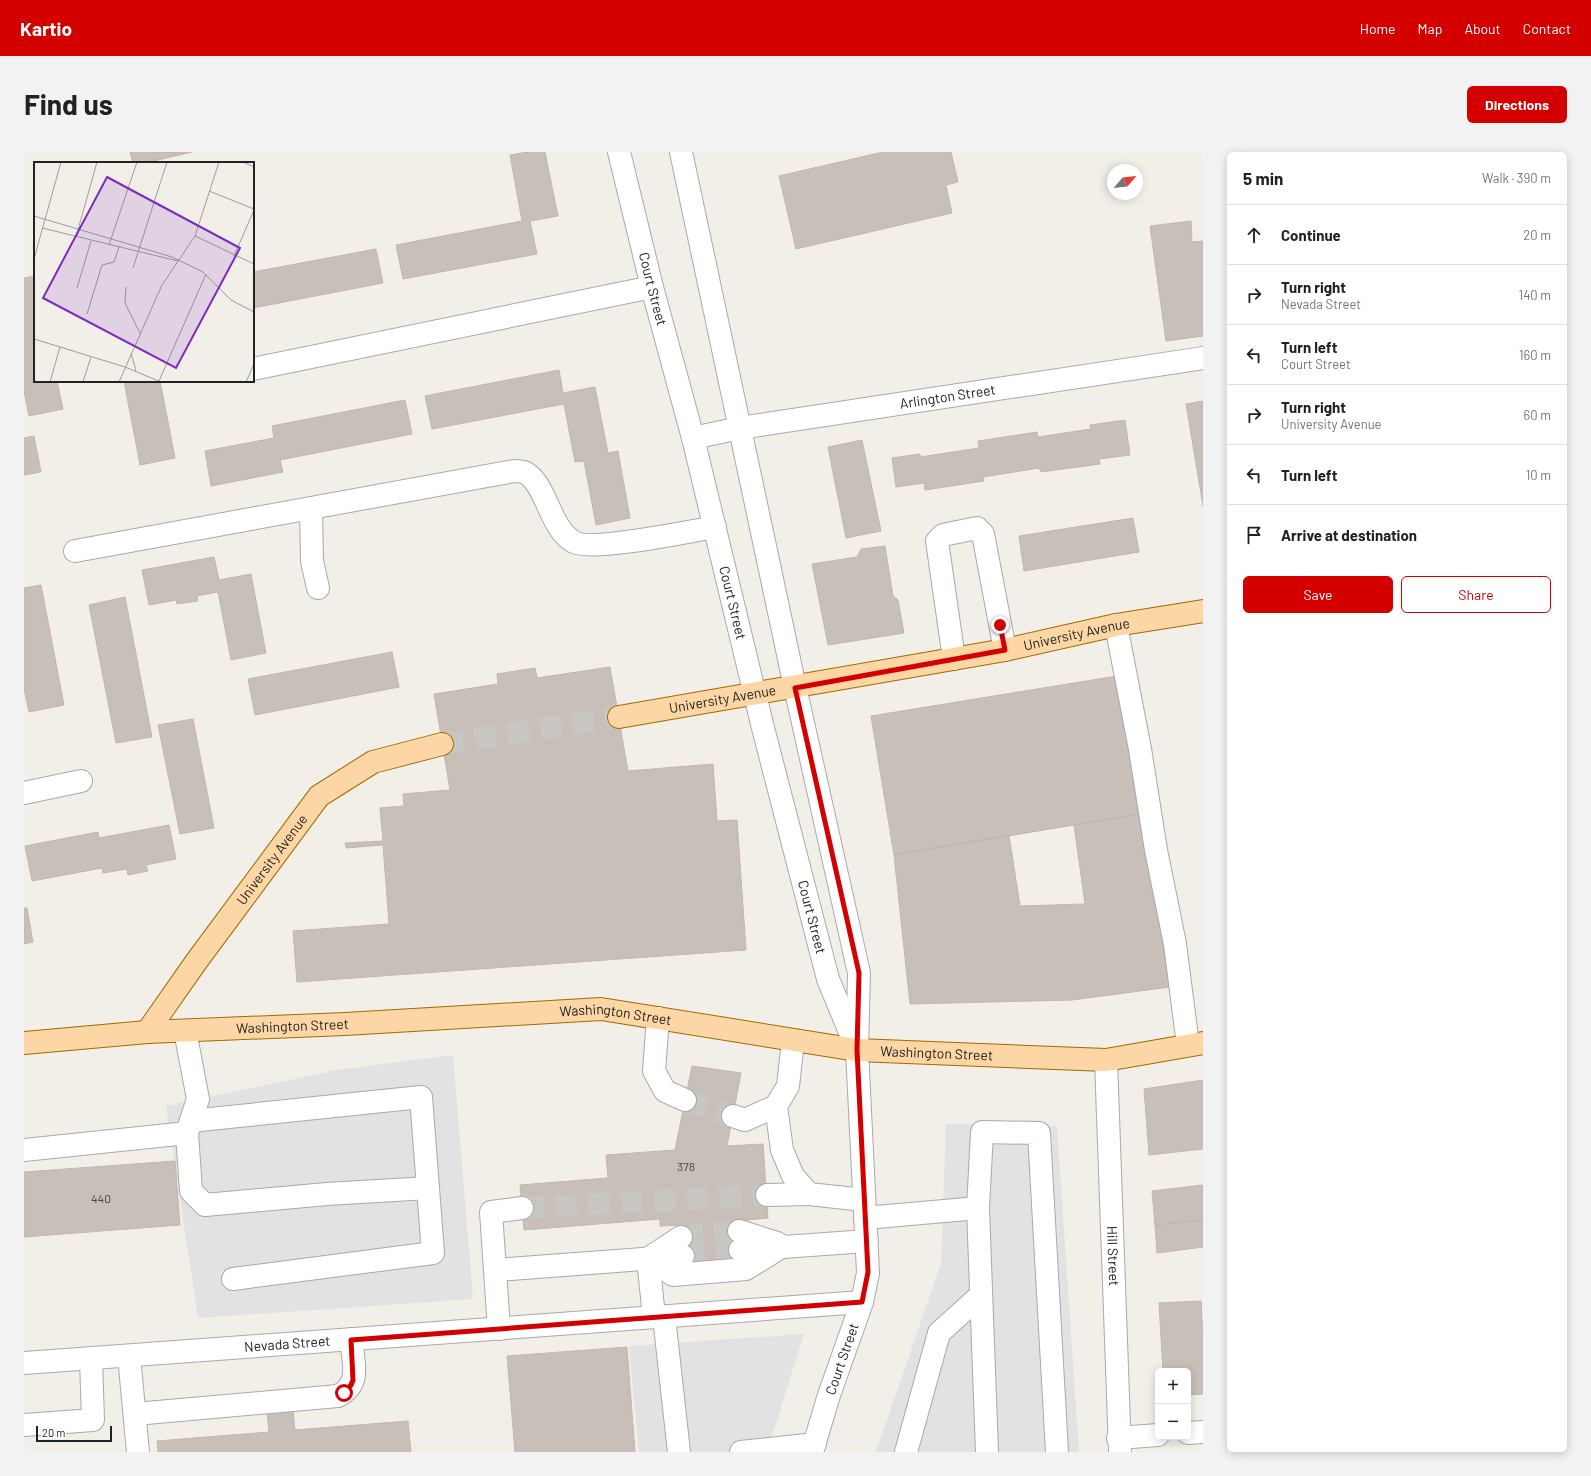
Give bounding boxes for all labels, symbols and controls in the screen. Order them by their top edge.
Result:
text: Kartio [20,17,72,40]
text: Home [1360,20,1396,37]
text: Map [1418,20,1442,37]
text: About [1464,20,1501,37]
text: Contact [1523,20,1571,37]
button: Directions [1467,86,1567,123]
text: Find us [24,87,113,121]
inset map [34,162,254,382]
north arrow [1107,164,1143,200]
text: 5 min [1243,168,1283,188]
text: Walk · 390 m [1482,170,1551,186]
icon: ahead [1243,224,1265,246]
text: Continue [1281,226,1341,244]
text: 20 m [1523,227,1551,243]
street label: Court Street [636,250,671,327]
text: Turn right [1281,278,1346,296]
icon: right [1243,284,1265,306]
text: 140 m [1519,287,1551,303]
text: Nevada Street [1281,296,1361,312]
text: Turn left [1281,338,1337,356]
icon: left [1243,344,1265,366]
text: 160 m [1519,347,1551,363]
text: Court Street [1281,356,1351,372]
street label: Arlington Street [898,380,997,412]
text: Turn right [1281,398,1346,416]
icon: right [1243,404,1265,426]
text: 60 m [1524,407,1551,423]
text: University Avenue [1281,416,1382,432]
icon: left [1243,464,1265,486]
text: Turn left [1281,466,1337,484]
text: 10 m [1526,467,1551,483]
icon: arrive [1243,524,1265,546]
text: Arrive at destination [1281,526,1417,544]
street label: Court Street [716,564,750,641]
button: Save [1243,576,1393,613]
button: Share [1401,576,1551,613]
street label: University Avenue [1022,614,1131,654]
route end [991,616,1009,634]
street label: University Avenue [668,681,777,716]
street label: University Avenue [232,811,311,908]
street label: Court Street [795,878,830,955]
street label: Washington Street [559,1000,673,1028]
street label: Washington Street [236,1015,349,1036]
street label: Washington Street [880,1042,993,1063]
house number: 378 [677,1159,695,1173]
house number: 440 [91,1191,111,1205]
street label: Hill Street [1104,1225,1123,1286]
street label: Court Street [821,1321,862,1397]
street label: Nevada Street [244,1332,331,1355]
map controls [1155,1368,1191,1440]
button: + [1155,1368,1191,1404]
route start [335,1384,353,1402]
button: − [1155,1404,1191,1440]
scale bar [36,1424,112,1443]
text: 20 m [42,1426,65,1439]

